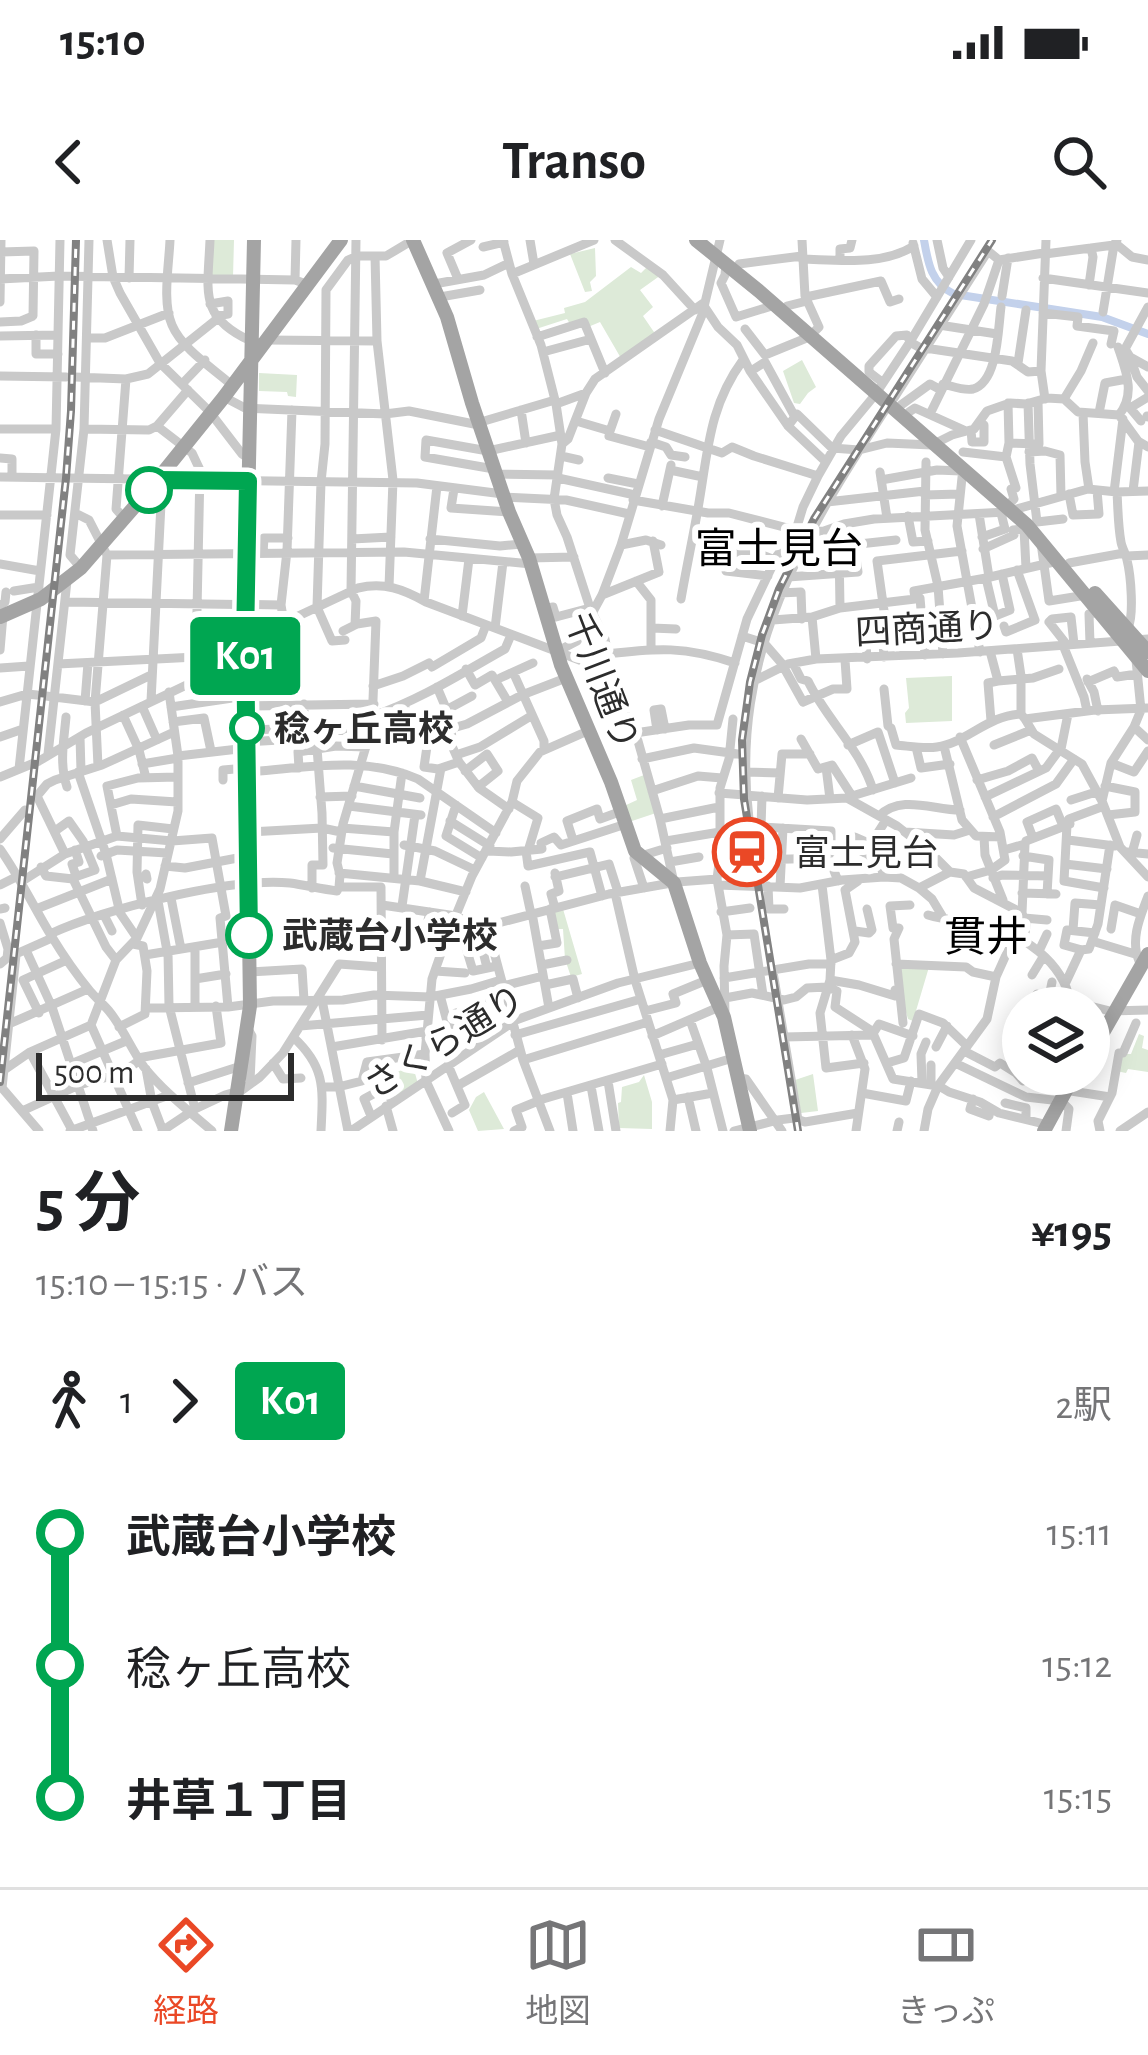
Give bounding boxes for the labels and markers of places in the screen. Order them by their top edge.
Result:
unlabelled marker [127,468,171,512]
place label: 稔ヶ丘高校 [274,710,454,748]
marker: 稔ヶ丘高校 [231,712,263,744]
station icon: 富士見台 [712,817,782,887]
place label: 富士見台 [794,834,938,872]
marker: 武蔵台小学校 [227,913,271,957]
place label: 武蔵台小学校 [282,917,498,955]

